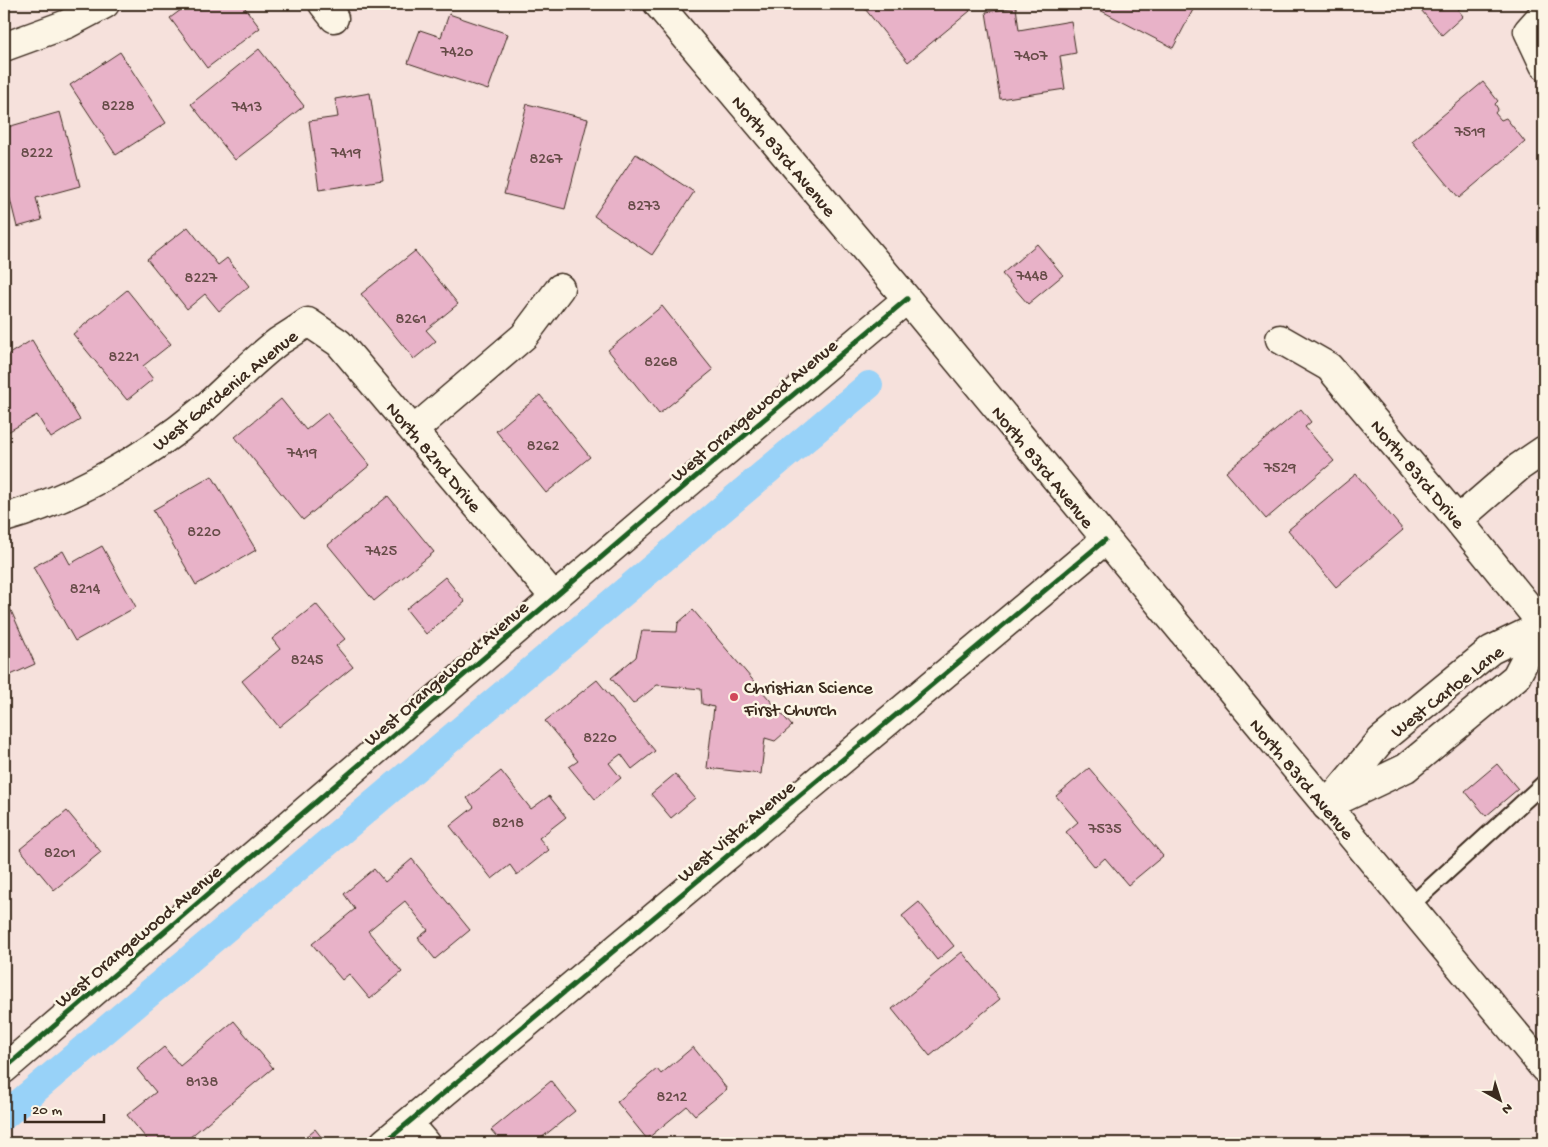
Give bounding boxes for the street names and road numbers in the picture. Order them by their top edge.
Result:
street label: North 83rd Avenue [725,92,840,223]
street label: West Gardenia Avenue [149,326,304,458]
street label: West Orangewood Avenue [667,335,844,488]
street label: North 82nd Drive [379,398,485,518]
street label: North 83rd Avenue [985,402,1098,534]
street label: North 83rd Drive [1364,416,1469,535]
street label: West Orangewood Avenue [360,597,535,752]
street label: West Carloe Lane [1387,641,1510,744]
street label: North 83rd Avenue [1243,715,1358,846]
street label: West Vista Avenue [674,777,801,889]
street label: West Orangewood Avenue [51,861,228,1014]

